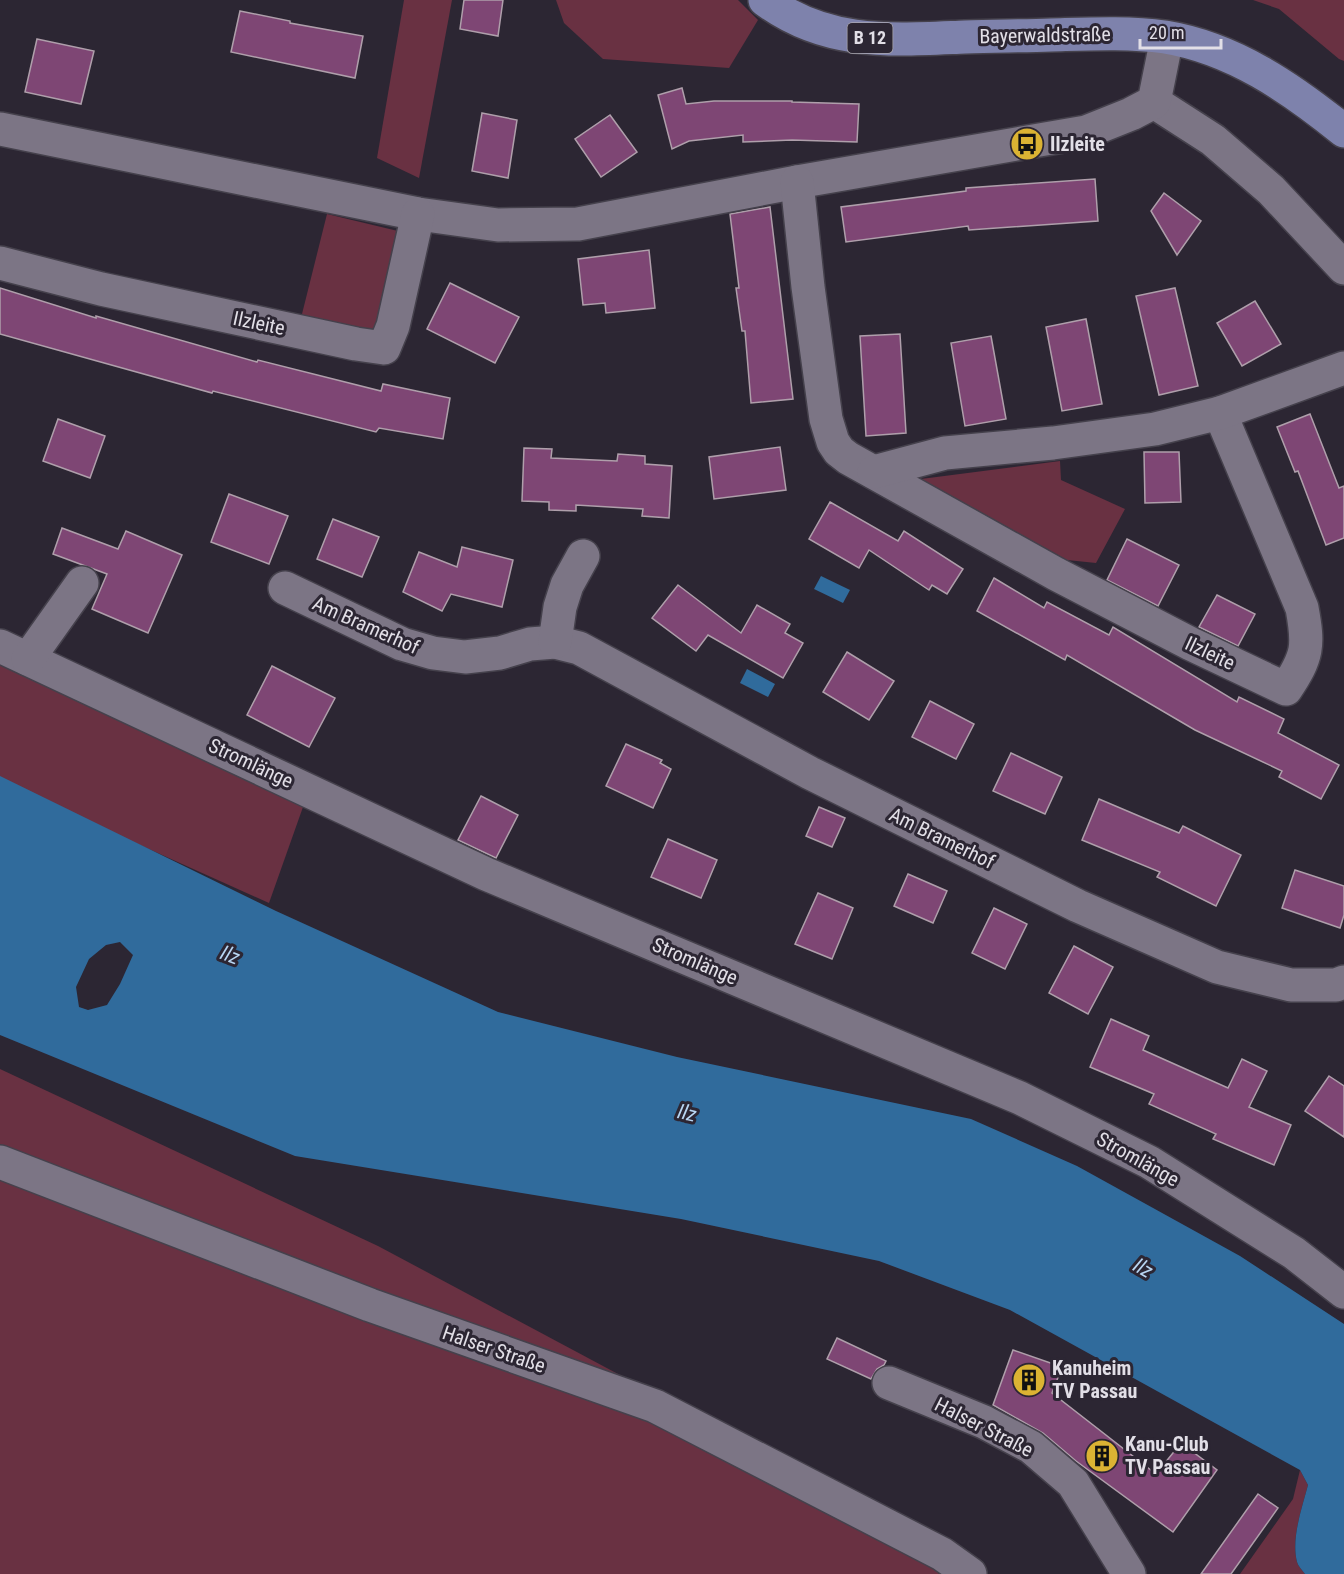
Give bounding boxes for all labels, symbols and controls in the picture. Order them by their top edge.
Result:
scale bar [1140,12,1221,50]
street label: Bayerwaldstraße [979,22,1111,48]
text: 20 m [1149,22,1184,43]
road number: B 12 [848,23,892,53]
bus stop icon: Ilzleite [1009,126,1045,162]
place label: Ilzleite [1050,132,1105,156]
street label: Ilzleite [231,306,287,340]
street label: Am Bramerhof [309,591,424,659]
street label: Ilzleite [1181,631,1239,675]
street label: Stromlänge [205,733,297,793]
street label: Am Bramerhof [886,802,999,874]
street label: Stromlänge [649,932,741,990]
water label: Ilz [217,940,243,970]
water label: Ilz [675,1099,699,1127]
street label: Stromlänge [1093,1127,1183,1191]
water label: Ilz [1129,1253,1157,1283]
street label: Halser Straße [439,1320,549,1378]
place label: Kanuheim TV Passau [1052,1356,1137,1403]
building icon: Kanuheim TV Passau [1011,1362,1047,1398]
street label: Halser Straße [931,1392,1037,1462]
place label: Kanu-Club TV Passau [1125,1432,1210,1479]
building icon: Kanu-Club TV Passau [1084,1438,1120,1474]

